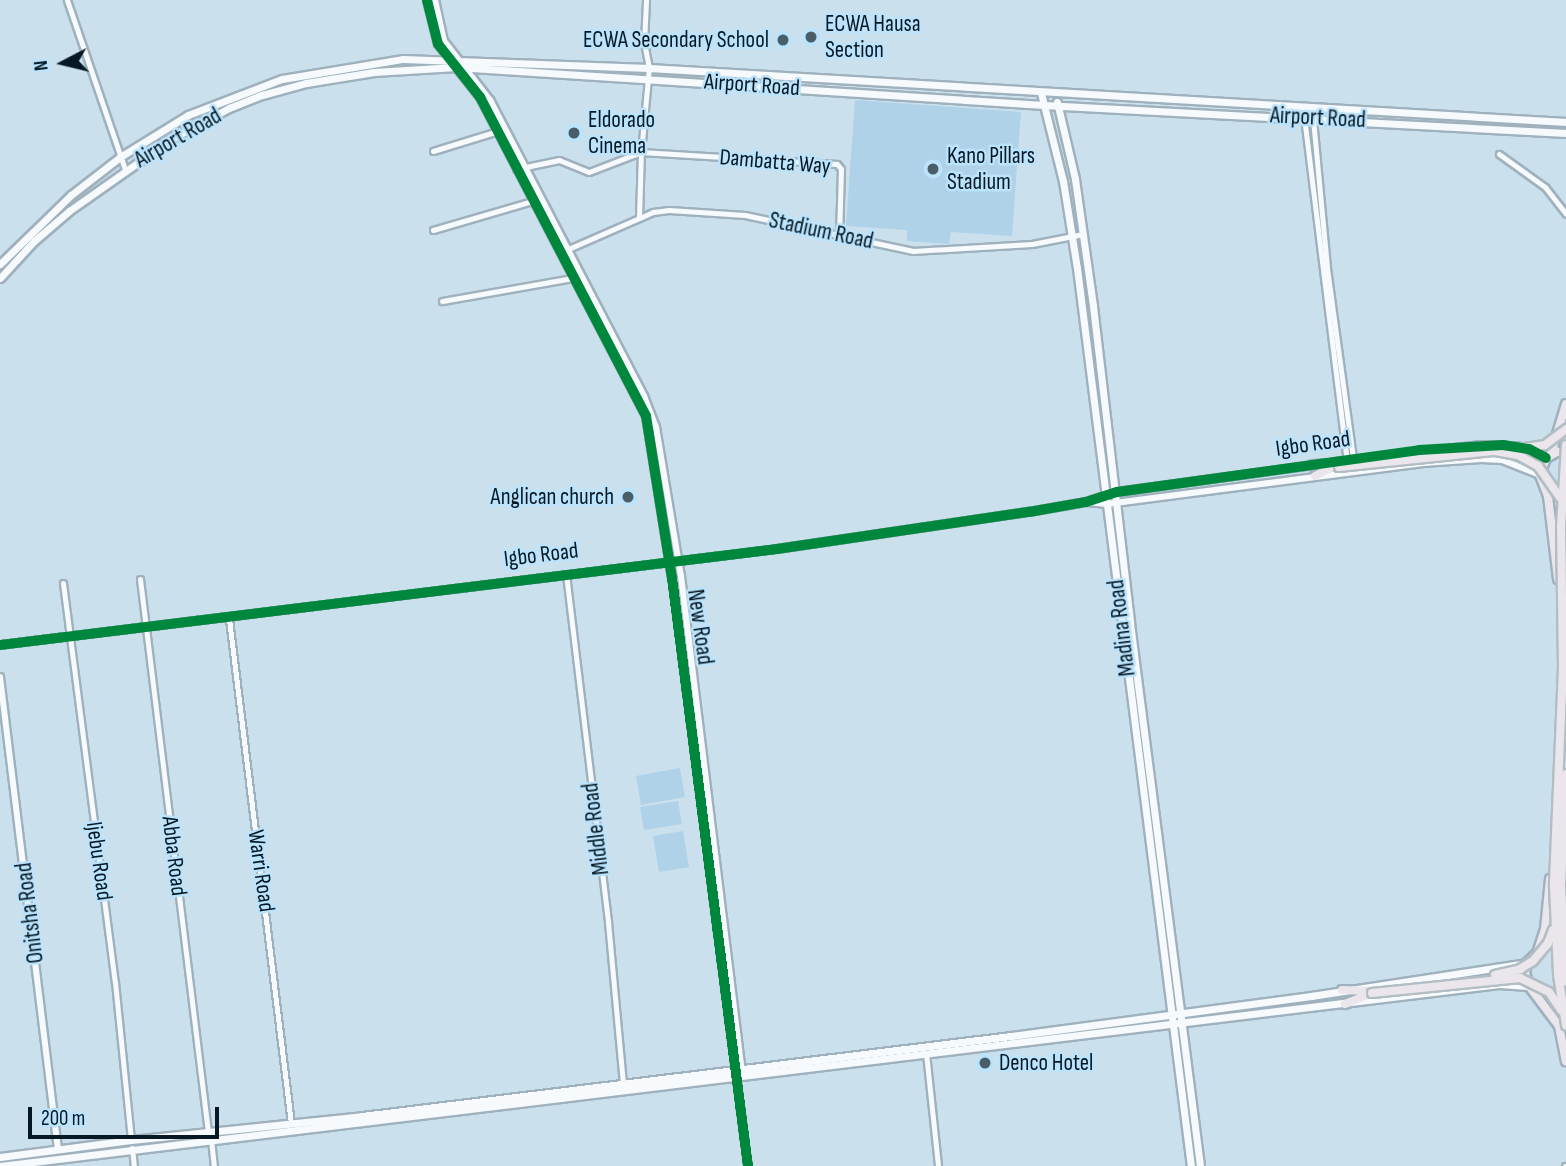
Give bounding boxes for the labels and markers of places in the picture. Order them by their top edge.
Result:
place label: ECWA Hausa Section [825,10,921,64]
place label: ECWA Secondary School [583,26,769,54]
marker: ECWA Hausa Section [803,29,819,45]
marker: ECWA Secondary School [775,32,791,48]
place label: Eldorado Cinema [588,106,655,160]
marker: Eldorado Cinema [566,125,582,141]
place label: Kano Pillars Stadium [947,142,1035,196]
marker: Kano Pillars Stadium [925,161,941,177]
place label: Anglican church [490,483,614,511]
marker: Anglican church [620,489,636,505]
place label: Denco Hotel [999,1049,1093,1077]
marker: Denco Hotel [977,1055,993,1071]

